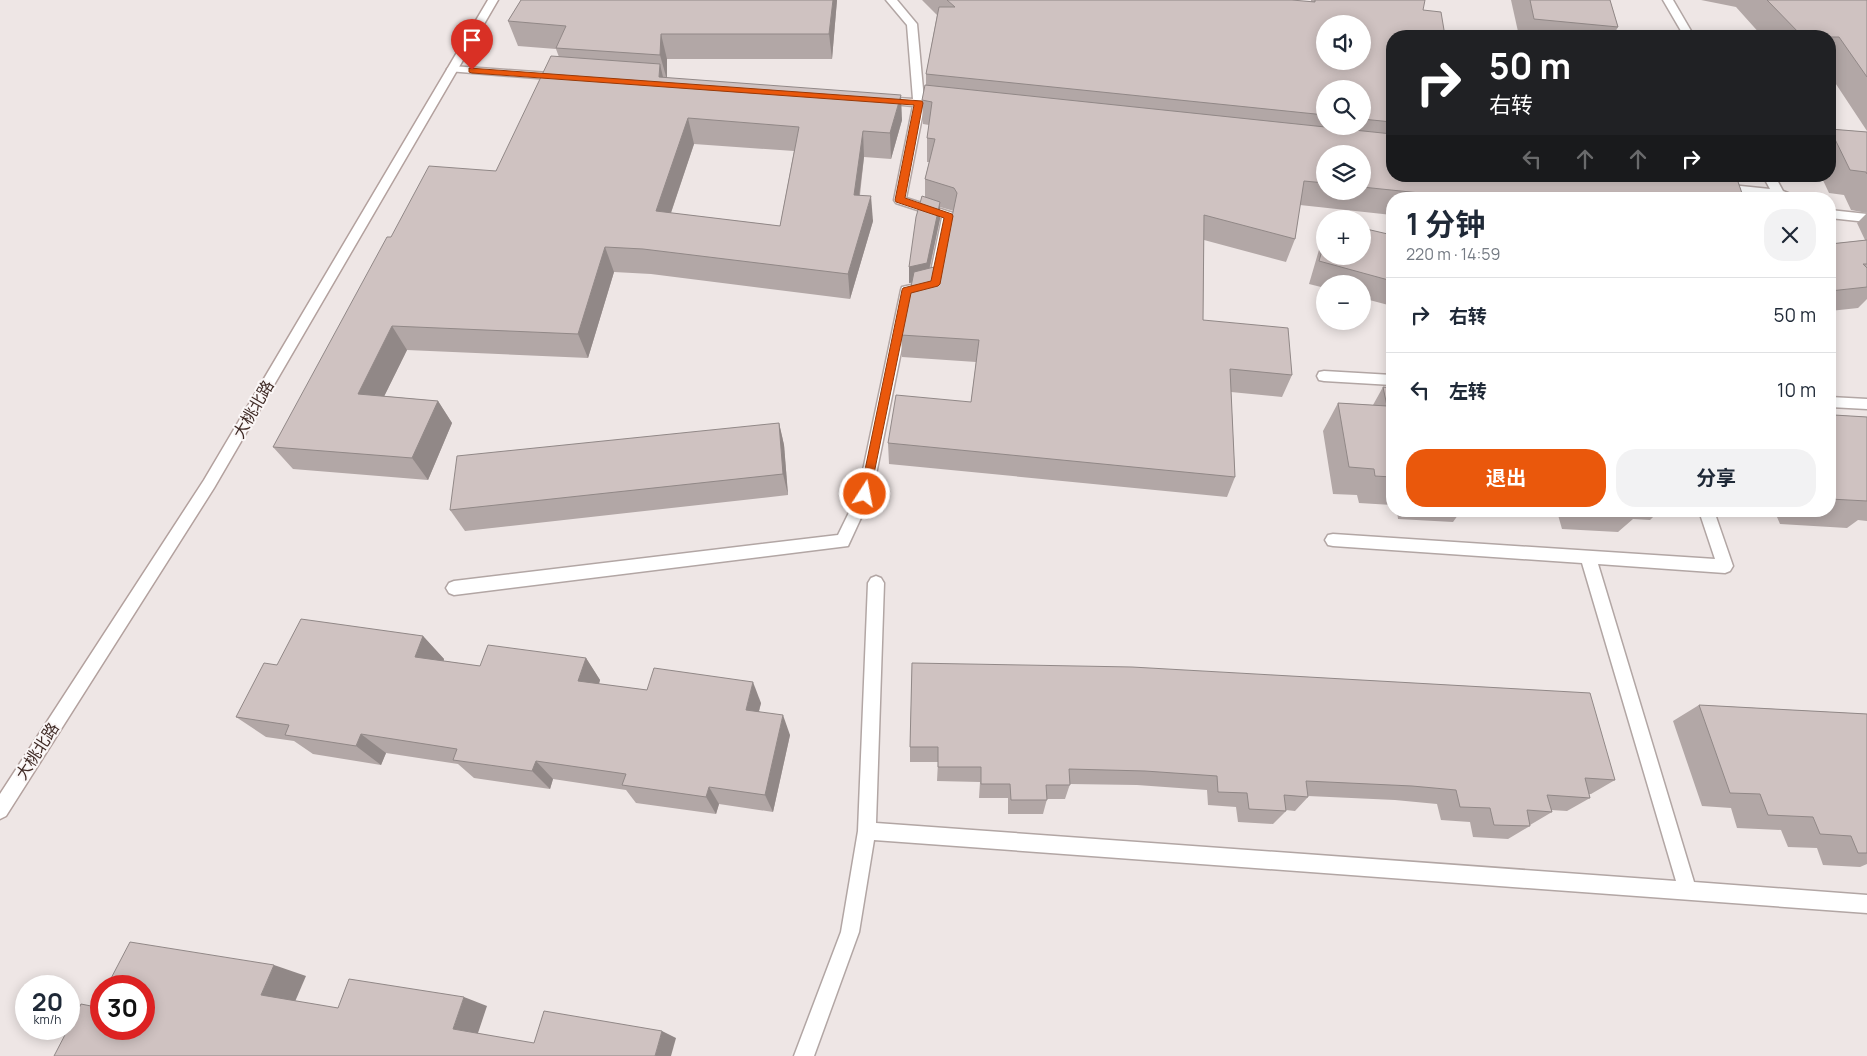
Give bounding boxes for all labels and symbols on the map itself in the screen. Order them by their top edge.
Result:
pin [451,19,493,70]
street label: 大桃北路 [227,376,279,442]
position arrow [838,467,890,519]
street label: 大桃北路 [10,718,64,784]
speed limit sign: 30 [90,975,155,1040]

